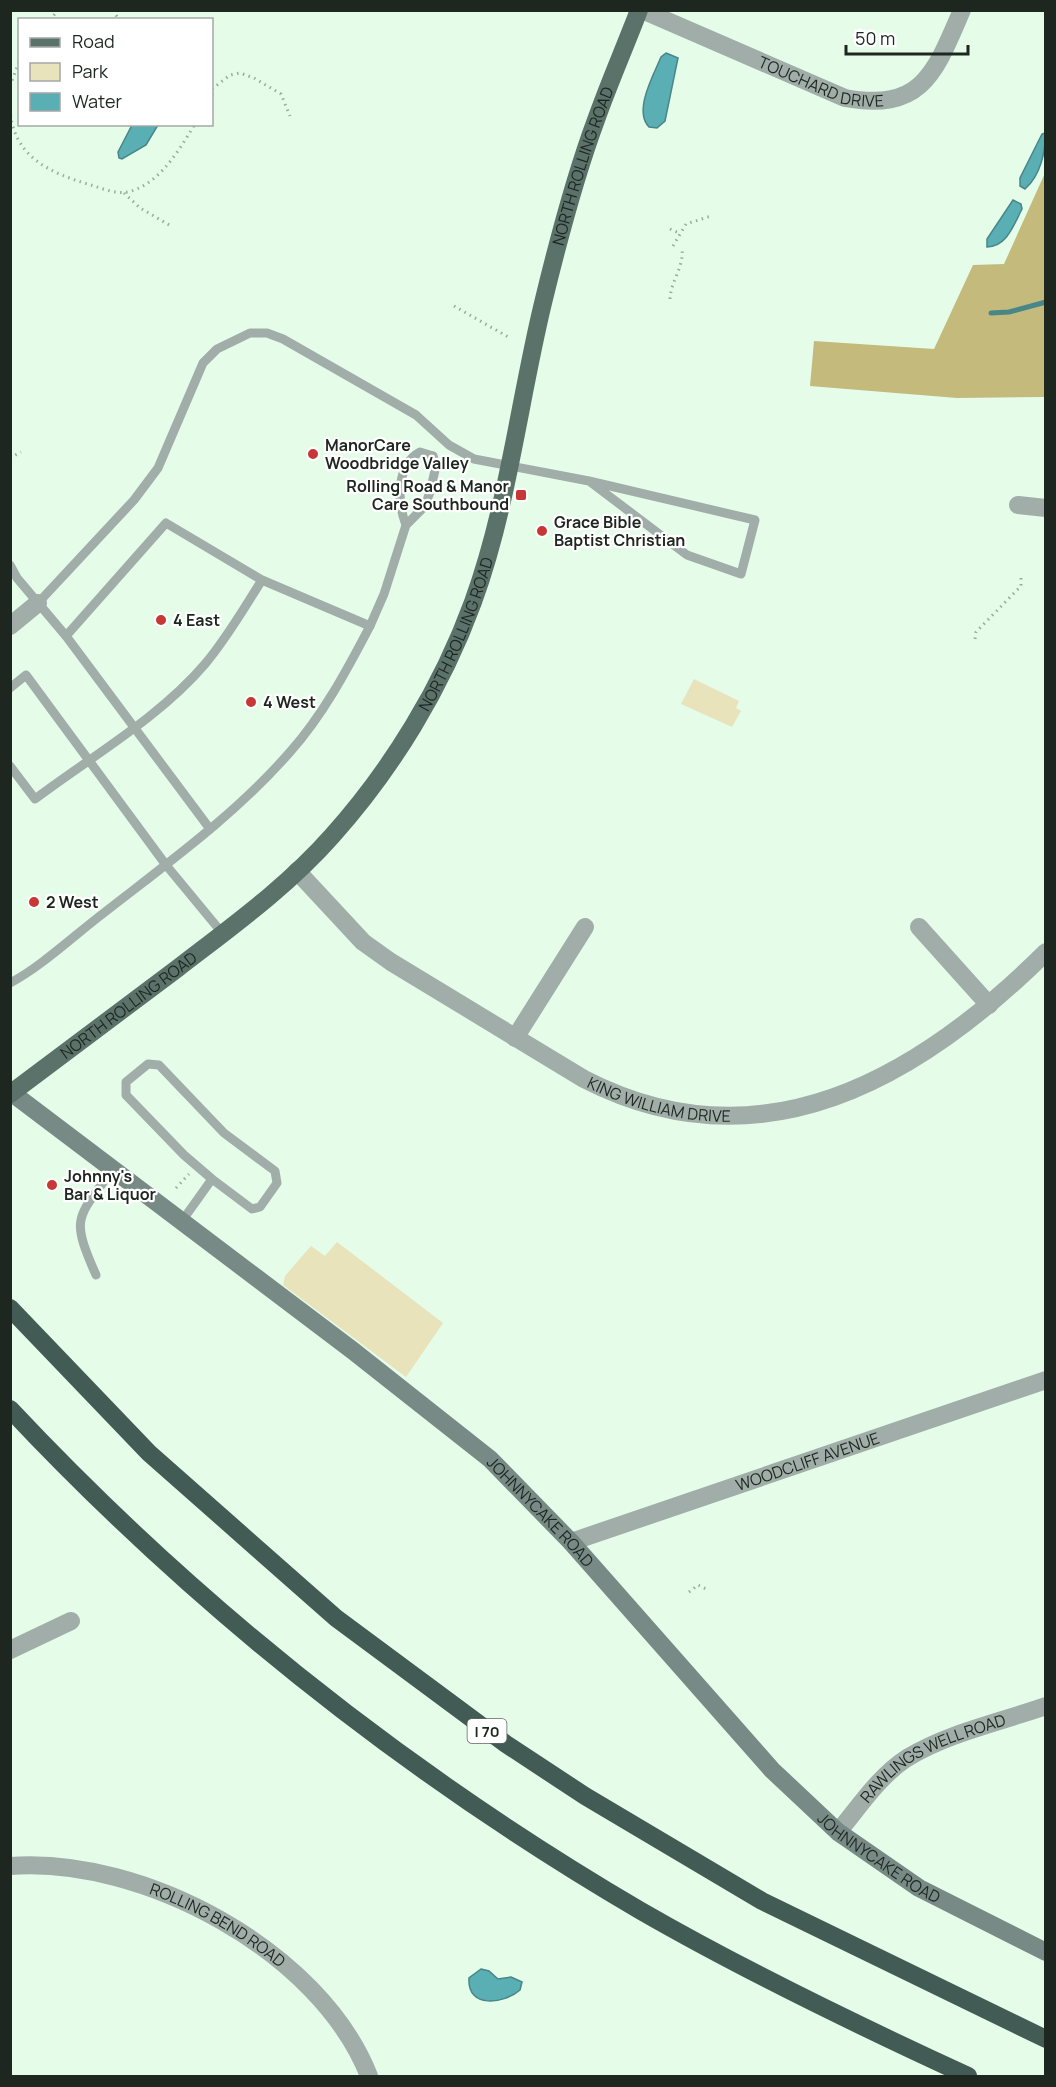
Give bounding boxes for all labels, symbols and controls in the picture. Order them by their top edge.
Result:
legend [18,18,213,126]
scale bar [846,18,968,56]
text: 50 m [855,26,895,50]
text: Road [72,29,115,53]
street label: TOUCHARD DRIVE [755,51,884,112]
text: Park [72,59,109,83]
street label: NORTH ROLLING ROAD [547,83,619,248]
text: Water [72,89,122,113]
place label: ManorCare Woodbridge Valley [325,434,469,474]
marker: ManorCare Woodbridge Valley [306,447,320,461]
place label: Rolling Road & Manor Care Southbound [346,475,509,515]
marker: Rolling Road & Manor Care Southbound [514,488,528,502]
place label: Grace Bible Baptist Christian [554,511,685,551]
marker: Grace Bible Baptist Christian [535,524,549,538]
street label: NORTH ROLLING ROAD [413,554,498,715]
place label: 4 East [173,609,220,631]
marker: 4 East [154,613,168,627]
place label: 4 West [263,691,316,713]
marker: 4 West [244,695,258,709]
place label: 2 West [46,891,99,913]
marker: 2 West [27,895,41,909]
street label: NORTH ROLLING ROAD [55,946,201,1064]
street label: KING WILLIAM DRIVE [584,1071,731,1127]
place label: Johnny's Bar & Liquor [64,1165,156,1205]
marker: Johnny's Bar & Liquor [45,1178,59,1192]
street label: WOODCLIFF AVENUE [733,1427,882,1496]
street label: JOHNNYCAKE ROAD [482,1451,599,1572]
street label: RAWLINGS WELL ROAD [855,1709,1008,1807]
road number: I 70 [468,1719,506,1743]
street label: JOHNNYCAKE ROAD [813,1807,944,1908]
street label: ROLLING BEND ROAD [147,1878,290,1972]

